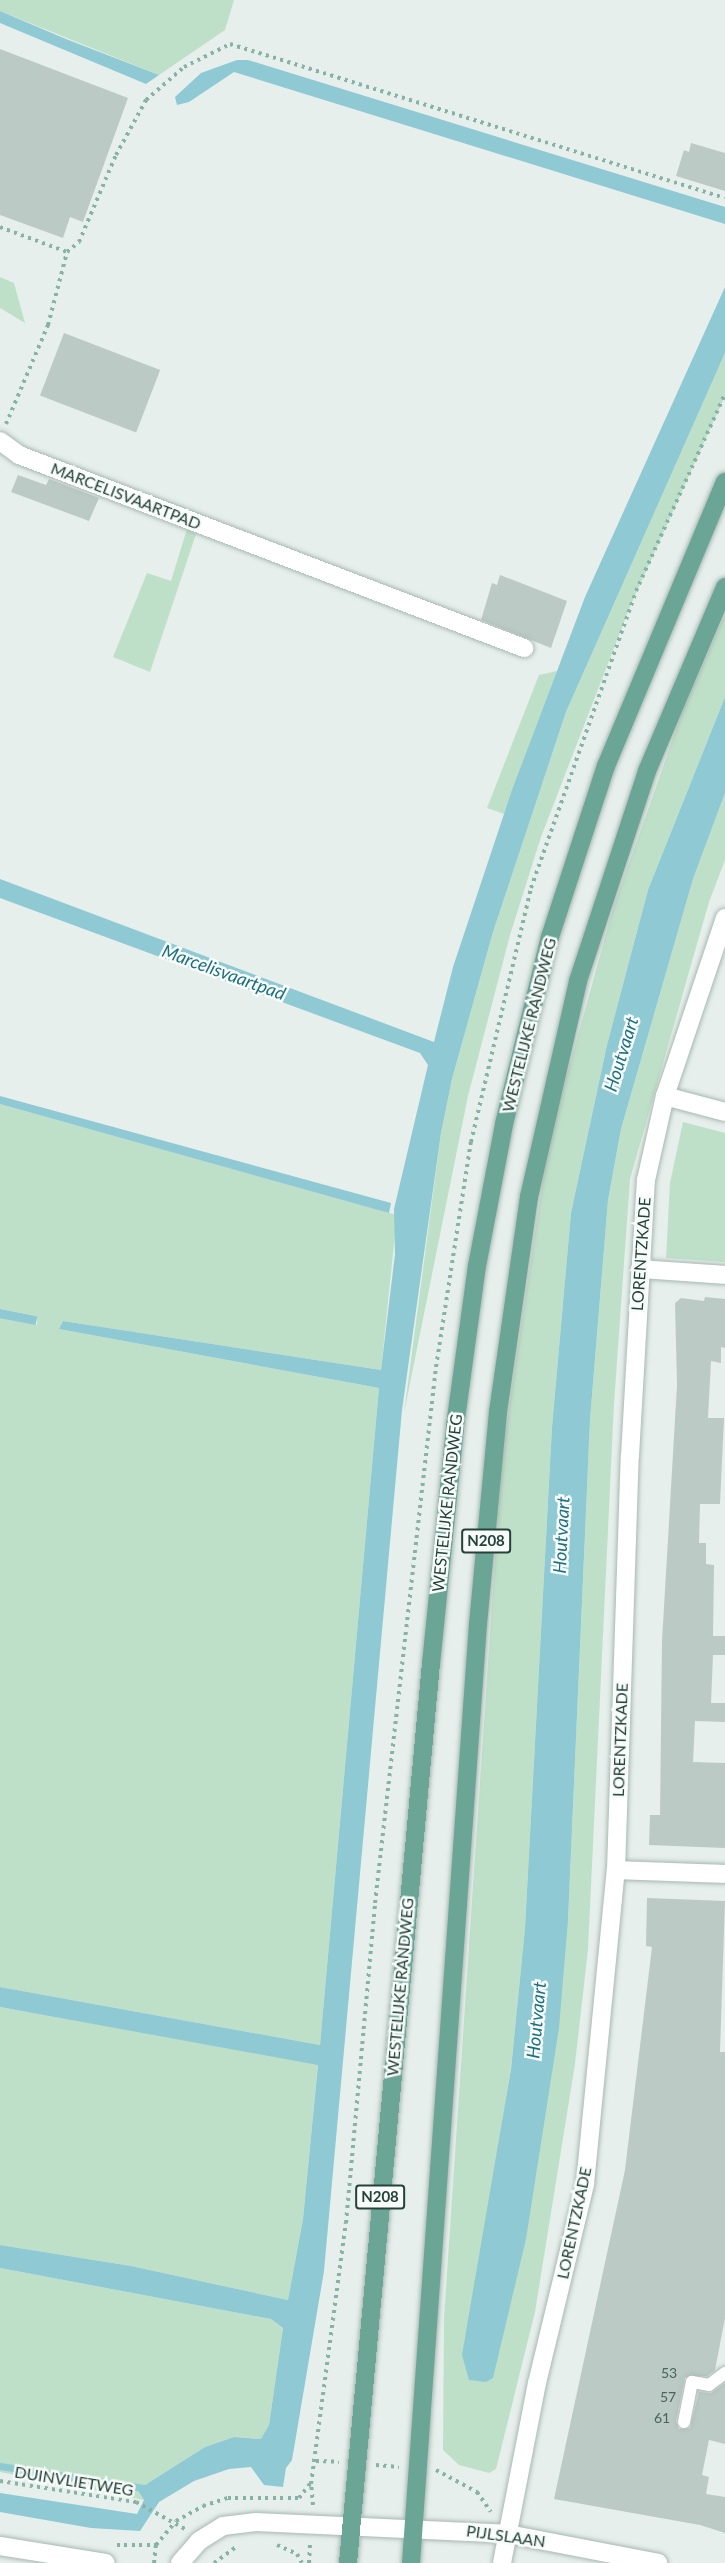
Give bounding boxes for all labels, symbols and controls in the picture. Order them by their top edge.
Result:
street label: MARCELISVAARTPAD [48,459,204,533]
street label: WESTELIJKE RANDWEG [498,936,560,1114]
water label: Marcelisvaartpad [159,940,289,1004]
water label: Houtvaart [599,1014,643,1094]
street label: LORENTZKADE [627,1197,655,1311]
street label: WESTELIJKE RANDWEG [428,1413,466,1593]
water label: Houtvaart [548,1496,574,1574]
road number: N208 [460,1529,512,1553]
street label: LORENTZKADE [608,1683,632,1797]
street label: WESTELIJKE RANDWEG [383,1897,417,2077]
water label: Houtvaart [522,1981,550,2059]
street label: LORENTZKADE [553,2165,595,2281]
road number: N208 [354,2185,406,2209]
house number: 53 [661,2365,677,2381]
house number: 57 [660,2389,676,2405]
house number: 61 [654,2410,670,2426]
street label: DUINVLIETWEG [13,2462,135,2500]
street label: PIJLSLAAN [465,2521,547,2551]

